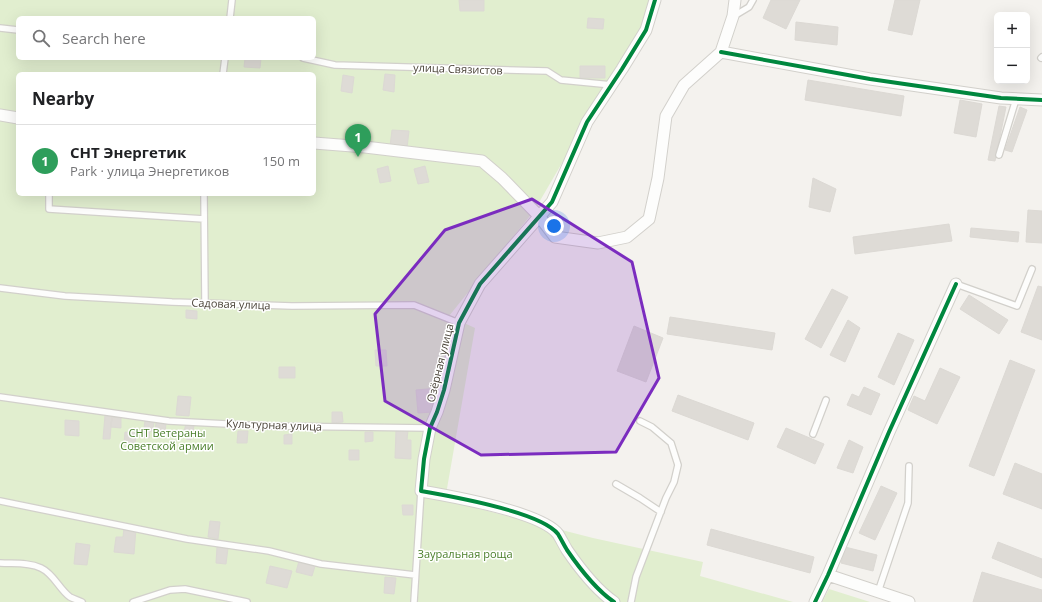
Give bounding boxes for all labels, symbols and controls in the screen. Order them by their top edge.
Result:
map controls [994,12,1030,84]
button: + [994,12,1030,48]
search box [16,16,316,60]
icon: search [30,27,52,49]
text: Search here [62,28,146,48]
button: − [994,48,1030,84]
street label: улица Связистов [413,59,503,78]
text: Nearby [32,87,94,110]
pin: 1 [345,124,371,157]
text: СНТ Энергетик [70,142,186,162]
text: 1 [41,152,49,170]
text: 150 m [262,152,300,170]
text: Park · улица Энергетиков [70,162,229,180]
your location [544,216,564,236]
street label: Садовая улица [191,295,271,312]
street label: Озёрная улица [422,322,457,404]
street label: Культурная улица [226,415,322,434]
park label: СНТ Ветераны Советской армии [120,425,214,453]
park label: Зауральная роща [417,546,513,561]

